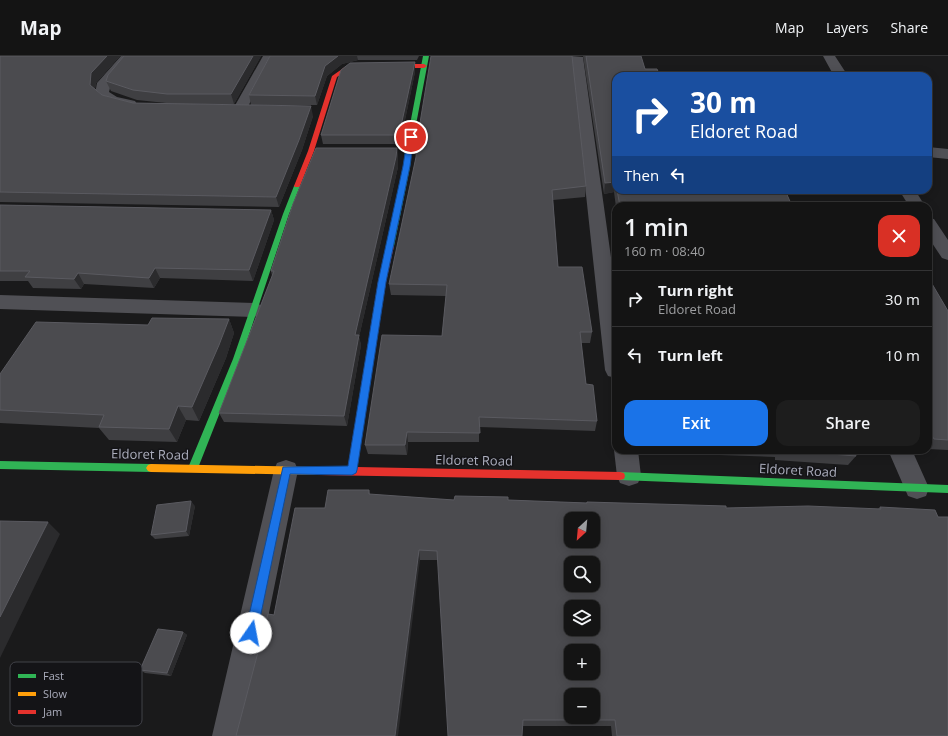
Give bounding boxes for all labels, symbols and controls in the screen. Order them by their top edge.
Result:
text: Map [20,15,61,41]
text: Map [775,18,804,37]
text: Layers [826,18,868,37]
text: Share [890,18,928,37]
text: 30 m [690,83,757,121]
icon: right [624,88,676,140]
text: Eldoret Road [690,119,798,143]
pin [394,120,428,154]
icon: arrive [400,126,422,148]
icon: left [667,164,689,186]
text: Then [624,165,659,185]
text: 1 min [624,210,689,243]
button: close [878,215,920,257]
text: 160 m · 08:40 [624,242,705,260]
text: Turn right [658,280,733,300]
icon: right [624,288,646,310]
text: 30 m [885,289,920,309]
text: Eldoret Road [658,300,736,318]
icon: left [624,344,646,366]
text: Turn left [658,345,723,365]
text: 10 m [885,345,920,365]
button: Exit [624,400,768,446]
button: Share [776,400,920,446]
street label: Eldoret Road [111,444,189,464]
street label: Eldoret Road [435,450,513,470]
street label: Eldoret Road [759,459,837,481]
north arrow [564,512,600,548]
map controls [564,512,600,724]
button: search [564,556,600,592]
button: layers [564,600,600,636]
position arrow [230,612,272,654]
button: + [564,644,600,680]
legend [10,662,142,726]
text: Fast [43,668,64,683]
text: Slow [43,686,67,701]
button: − [564,688,600,724]
text: Jam [42,704,62,719]

